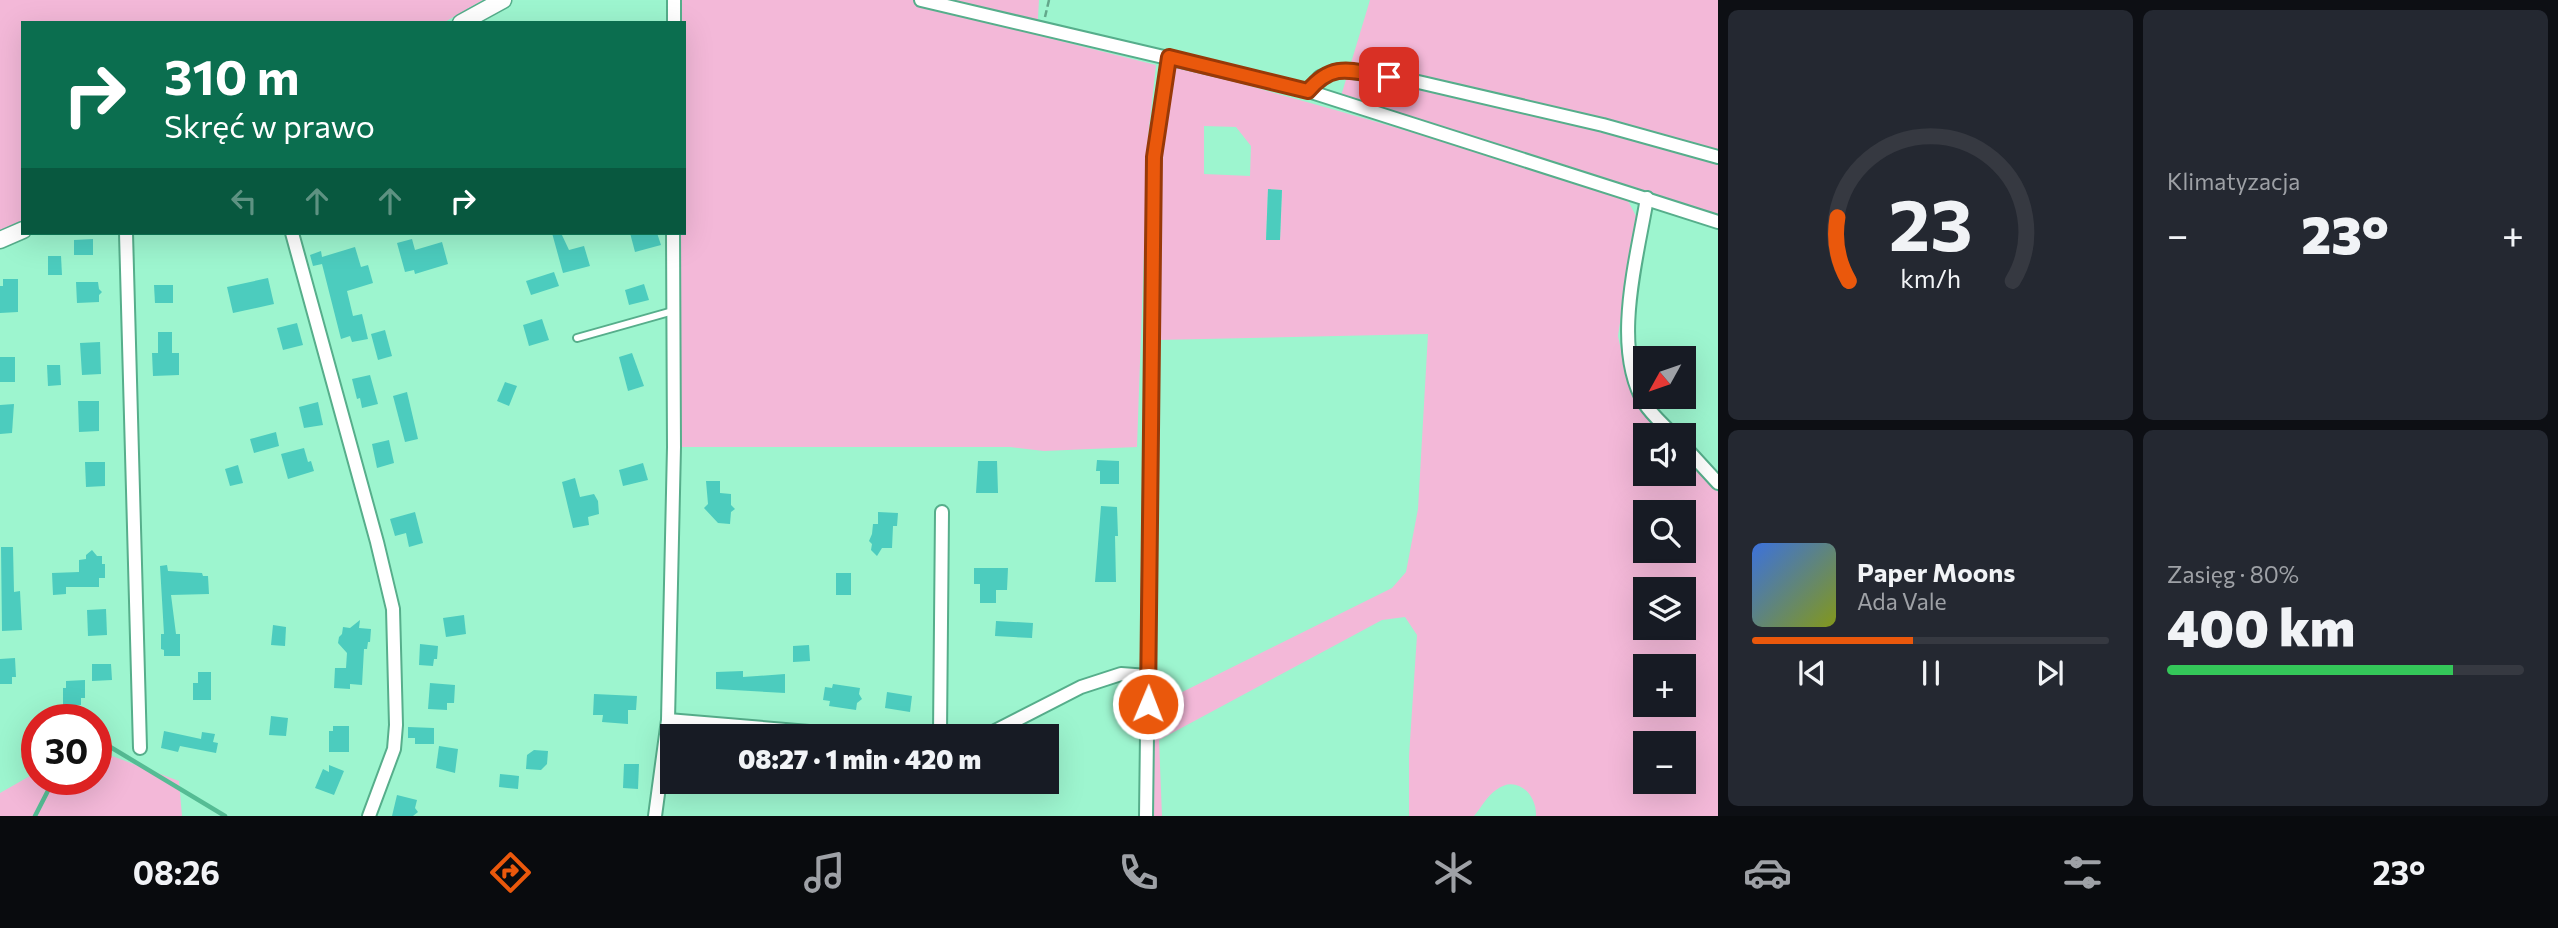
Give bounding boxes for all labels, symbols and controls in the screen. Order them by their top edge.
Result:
text: 310 m [164,45,299,105]
pin [1359,47,1419,107]
icon: right [49,49,140,140]
icon: arrive [1370,58,1408,96]
text: Skręć w prawo [164,105,375,145]
text: Klimatyzacja [2167,167,2300,195]
text: 23 [1889,177,1972,266]
icon: left [225,182,263,220]
icon: ahead [298,182,336,220]
icon: ahead [371,182,409,220]
icon: right [444,182,482,220]
text: 23° [2301,201,2389,265]
text: − [2167,210,2189,257]
text: + [2502,210,2524,257]
text: km/h [1900,263,1961,293]
north arrow [1633,346,1696,410]
map controls [1633,346,1696,794]
button: sound [1633,423,1696,486]
button: search [1633,500,1696,563]
text: Paper Moons [1857,556,2015,587]
text: Zasięg · 80% [2167,560,2299,588]
button: layers [1633,577,1696,640]
text: Ada Vale [1857,587,1947,615]
text: 400 km [2167,594,2355,658]
button: + [1633,654,1696,717]
icon: previous [1793,654,1831,692]
icon: pause [1912,654,1950,692]
icon: next [2031,654,2069,692]
position arrow [1111,667,1185,741]
speed limit sign: 30 [21,704,112,795]
button: − [1633,731,1696,794]
text: 08:27 · 1 min · 420 m [738,743,981,774]
icon: directions [486,848,535,897]
icon: music [800,848,849,897]
icon: phone [1114,848,1163,897]
icon: climate [1429,848,1478,897]
icon: car [1743,848,1792,897]
icon: filters [2058,848,2107,897]
text: 08:26 [133,852,220,892]
text: 23° [2372,852,2425,892]

